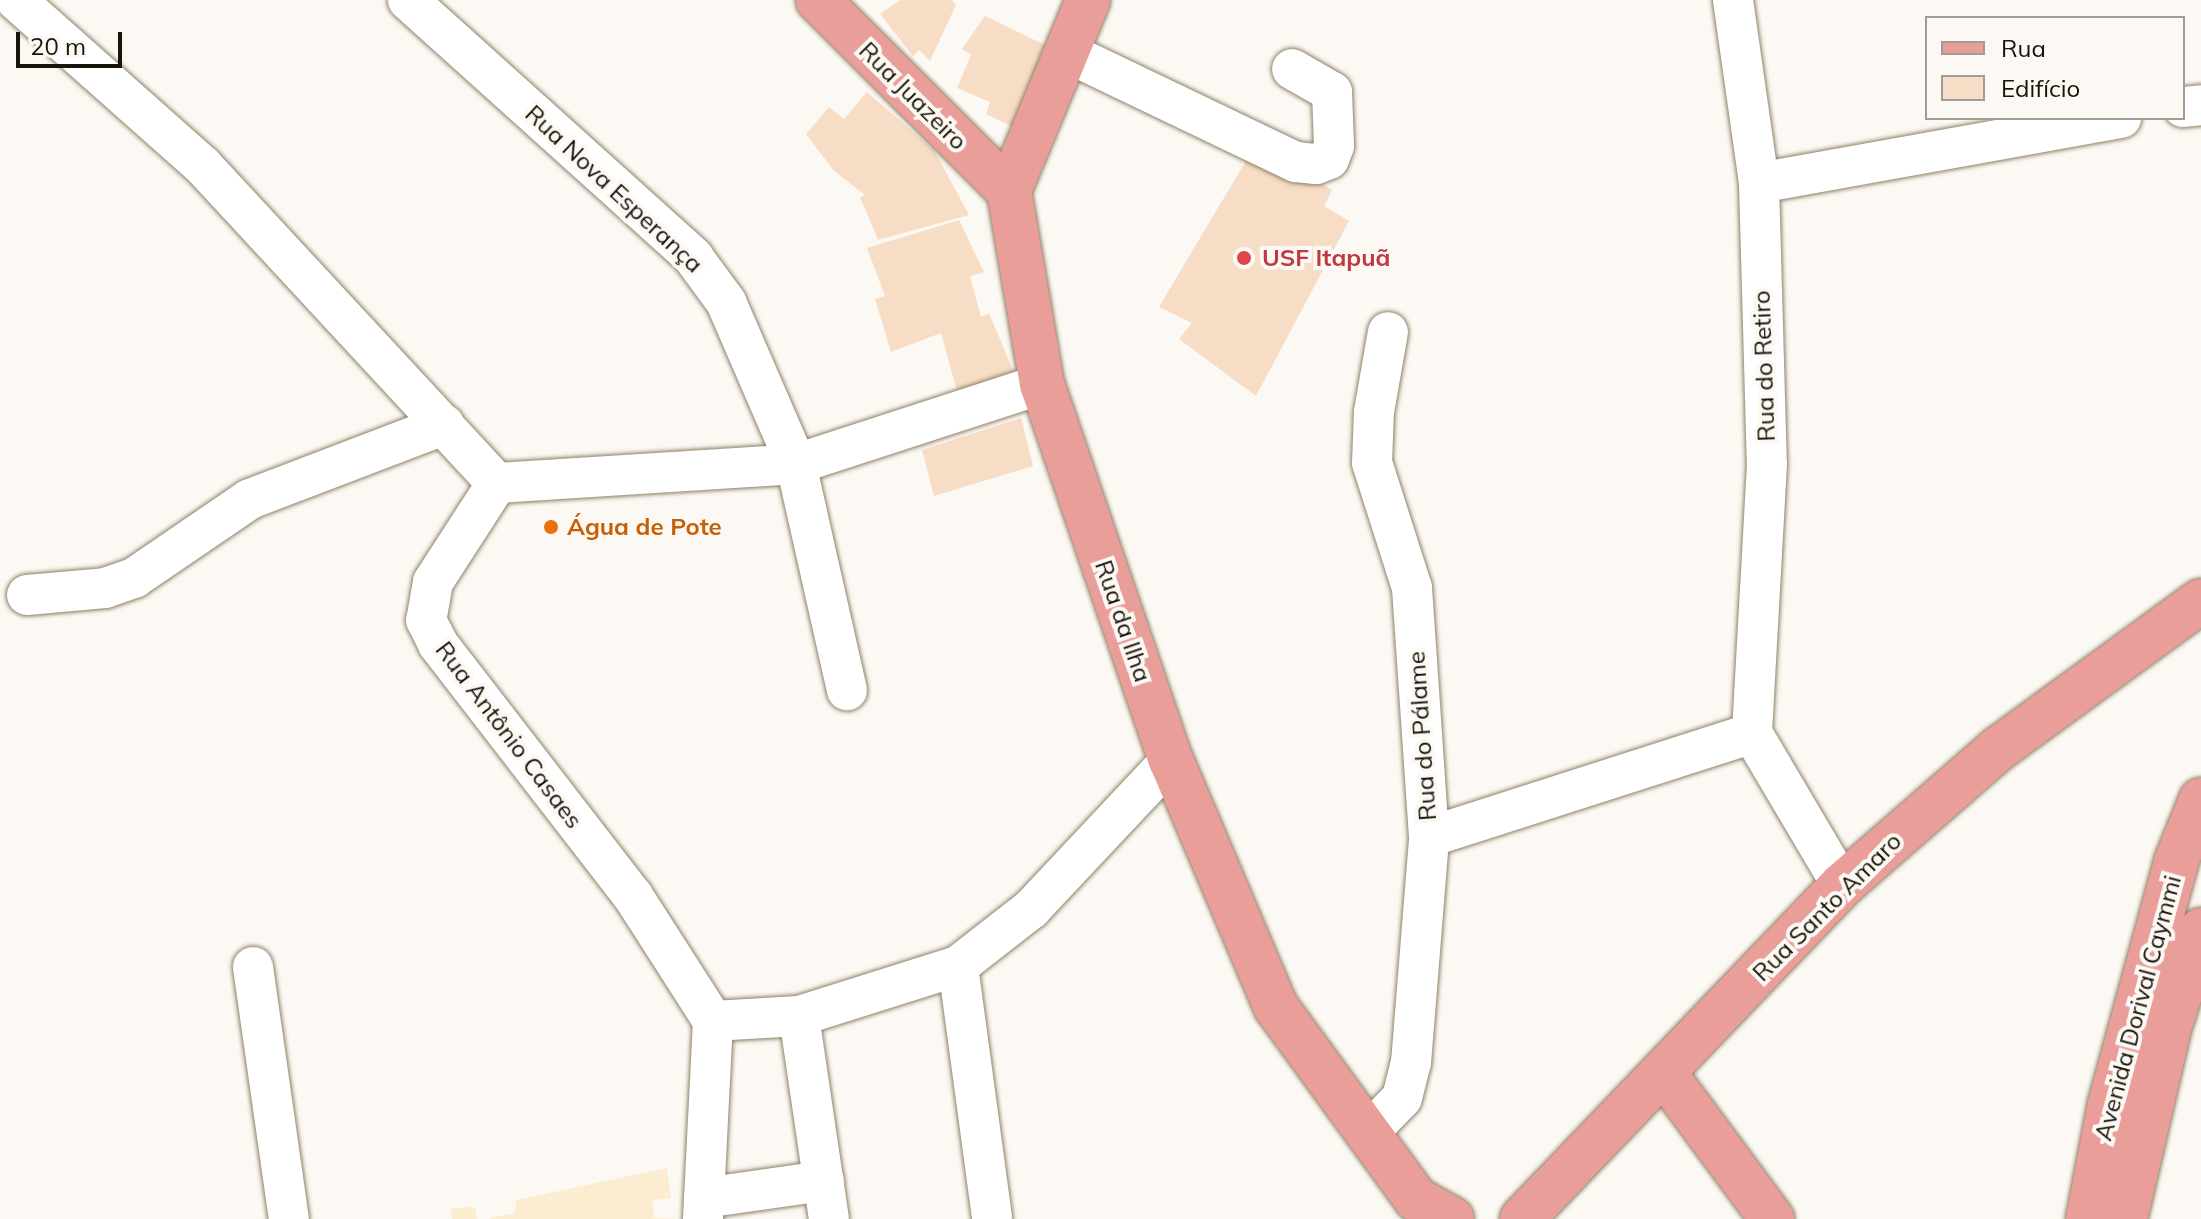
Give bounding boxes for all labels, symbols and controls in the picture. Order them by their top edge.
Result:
scale bar [20,16,126,66]
legend [1925,16,2185,120]
text: 20 m [30,31,86,61]
text: Rua [2001,33,2046,63]
street label: Rua Juazeiro [853,36,973,156]
text: Edifício [2001,73,2080,103]
street label: Rua Nova Esperança [519,99,709,279]
place label: USF Itapuã [1262,244,1390,272]
marker: USF Itapuã [1233,247,1255,269]
street label: Rua do Retiro [1747,290,1781,442]
place label: Água de Pote [567,513,722,541]
marker: Água de Pote [542,518,560,536]
street label: Rua da Ilha [1089,556,1157,686]
street label: Rua Antônio Casaes [429,636,589,834]
street label: Rua do Pálame [1402,650,1442,822]
street label: Rua Santo Amaro [1747,827,1907,987]
street label: Avenida Dorival Caymmi [2089,872,2187,1144]

